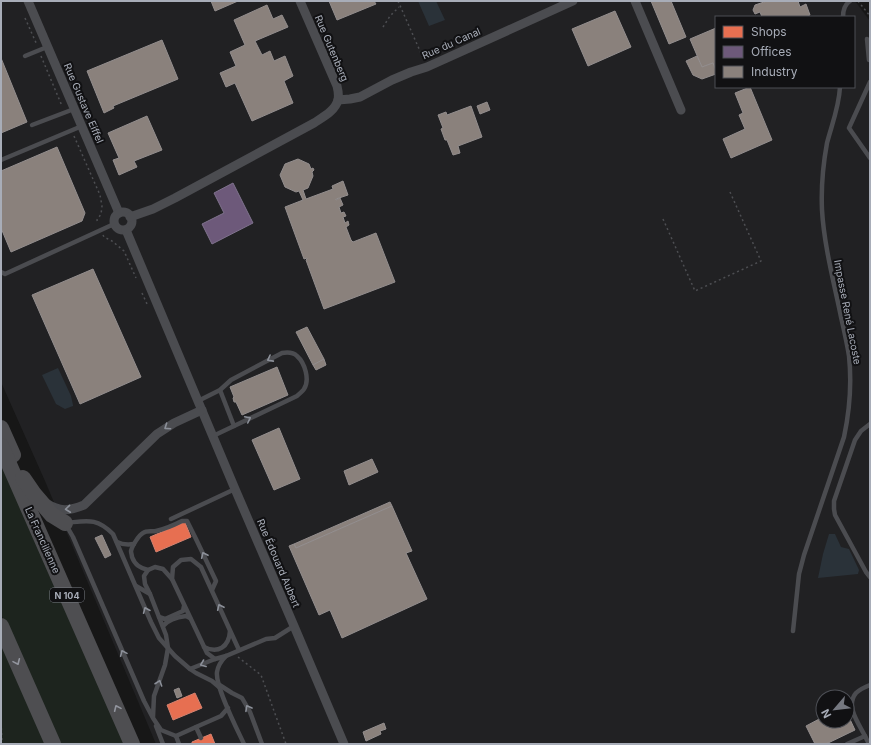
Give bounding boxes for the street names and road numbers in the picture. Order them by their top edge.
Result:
street label: Rue Gutenberg [313,13,351,83]
street label: Rue du Canal [420,25,482,61]
street label: Rue Gustave Eiffel [62,61,106,145]
street label: Impasse René Lacoste [832,259,864,366]
street label: La Francilienne [23,505,63,575]
street label: Rue Édouard Aubert [255,516,304,610]
road number: N 104 [50,588,84,602]

